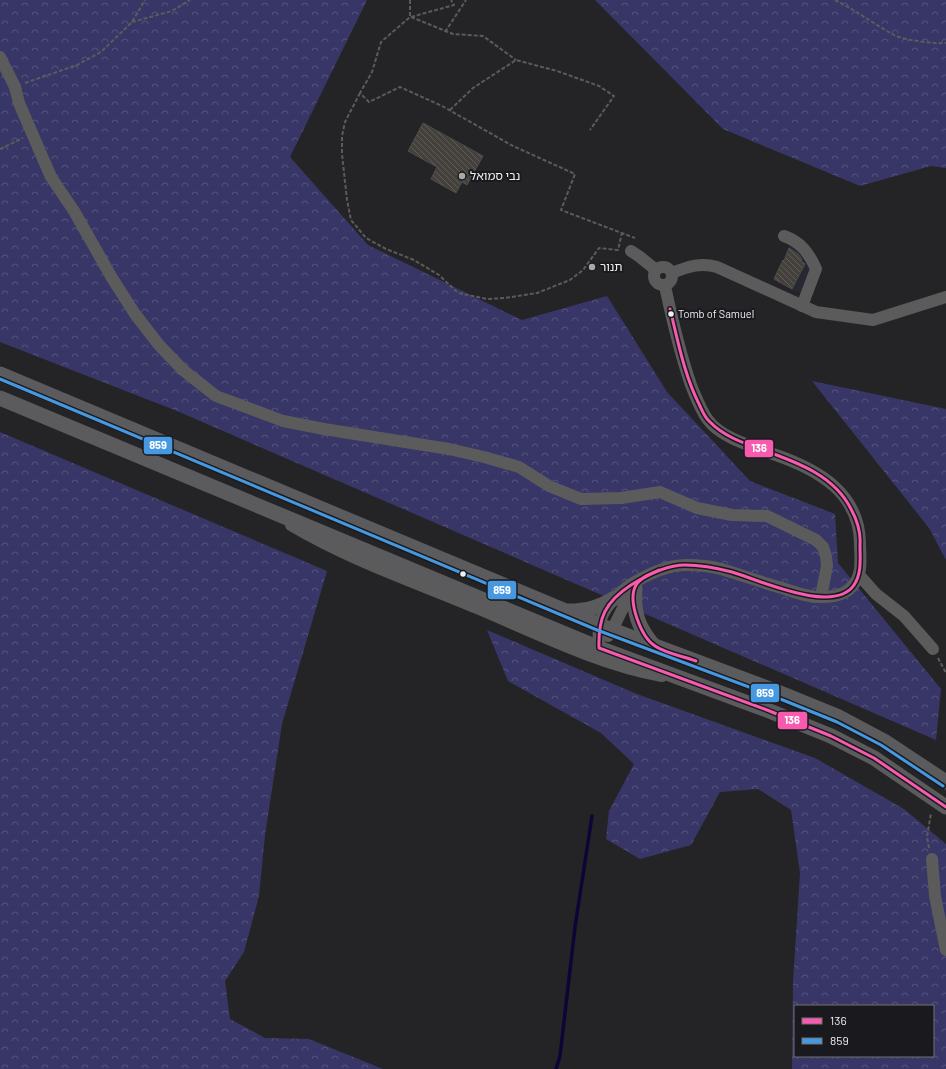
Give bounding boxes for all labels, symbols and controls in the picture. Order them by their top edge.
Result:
place label: נבי סמואל [470,168,520,182]
marker: נבי סמואל [457,171,467,181]
place label: תנור [600,259,623,273]
marker: תנור [587,262,597,272]
place label: Tomb of Samuel [678,307,754,320]
marker: Tomb of Samuel [666,309,676,319]
line badge: 859 [143,436,173,455]
text: 859 [149,438,167,451]
line badge: 136 [744,439,774,458]
text: 136 [751,441,767,454]
unlabelled marker [458,569,468,579]
line badge: 859 [487,580,517,600]
text: 859 [493,583,511,596]
line badge: 859 [750,683,780,703]
text: 859 [756,686,774,699]
line badge: 136 [777,711,808,730]
text: 136 [784,713,800,726]
legend [794,1005,934,1057]
text: 136 [830,1013,847,1027]
text: 859 [830,1033,849,1047]

